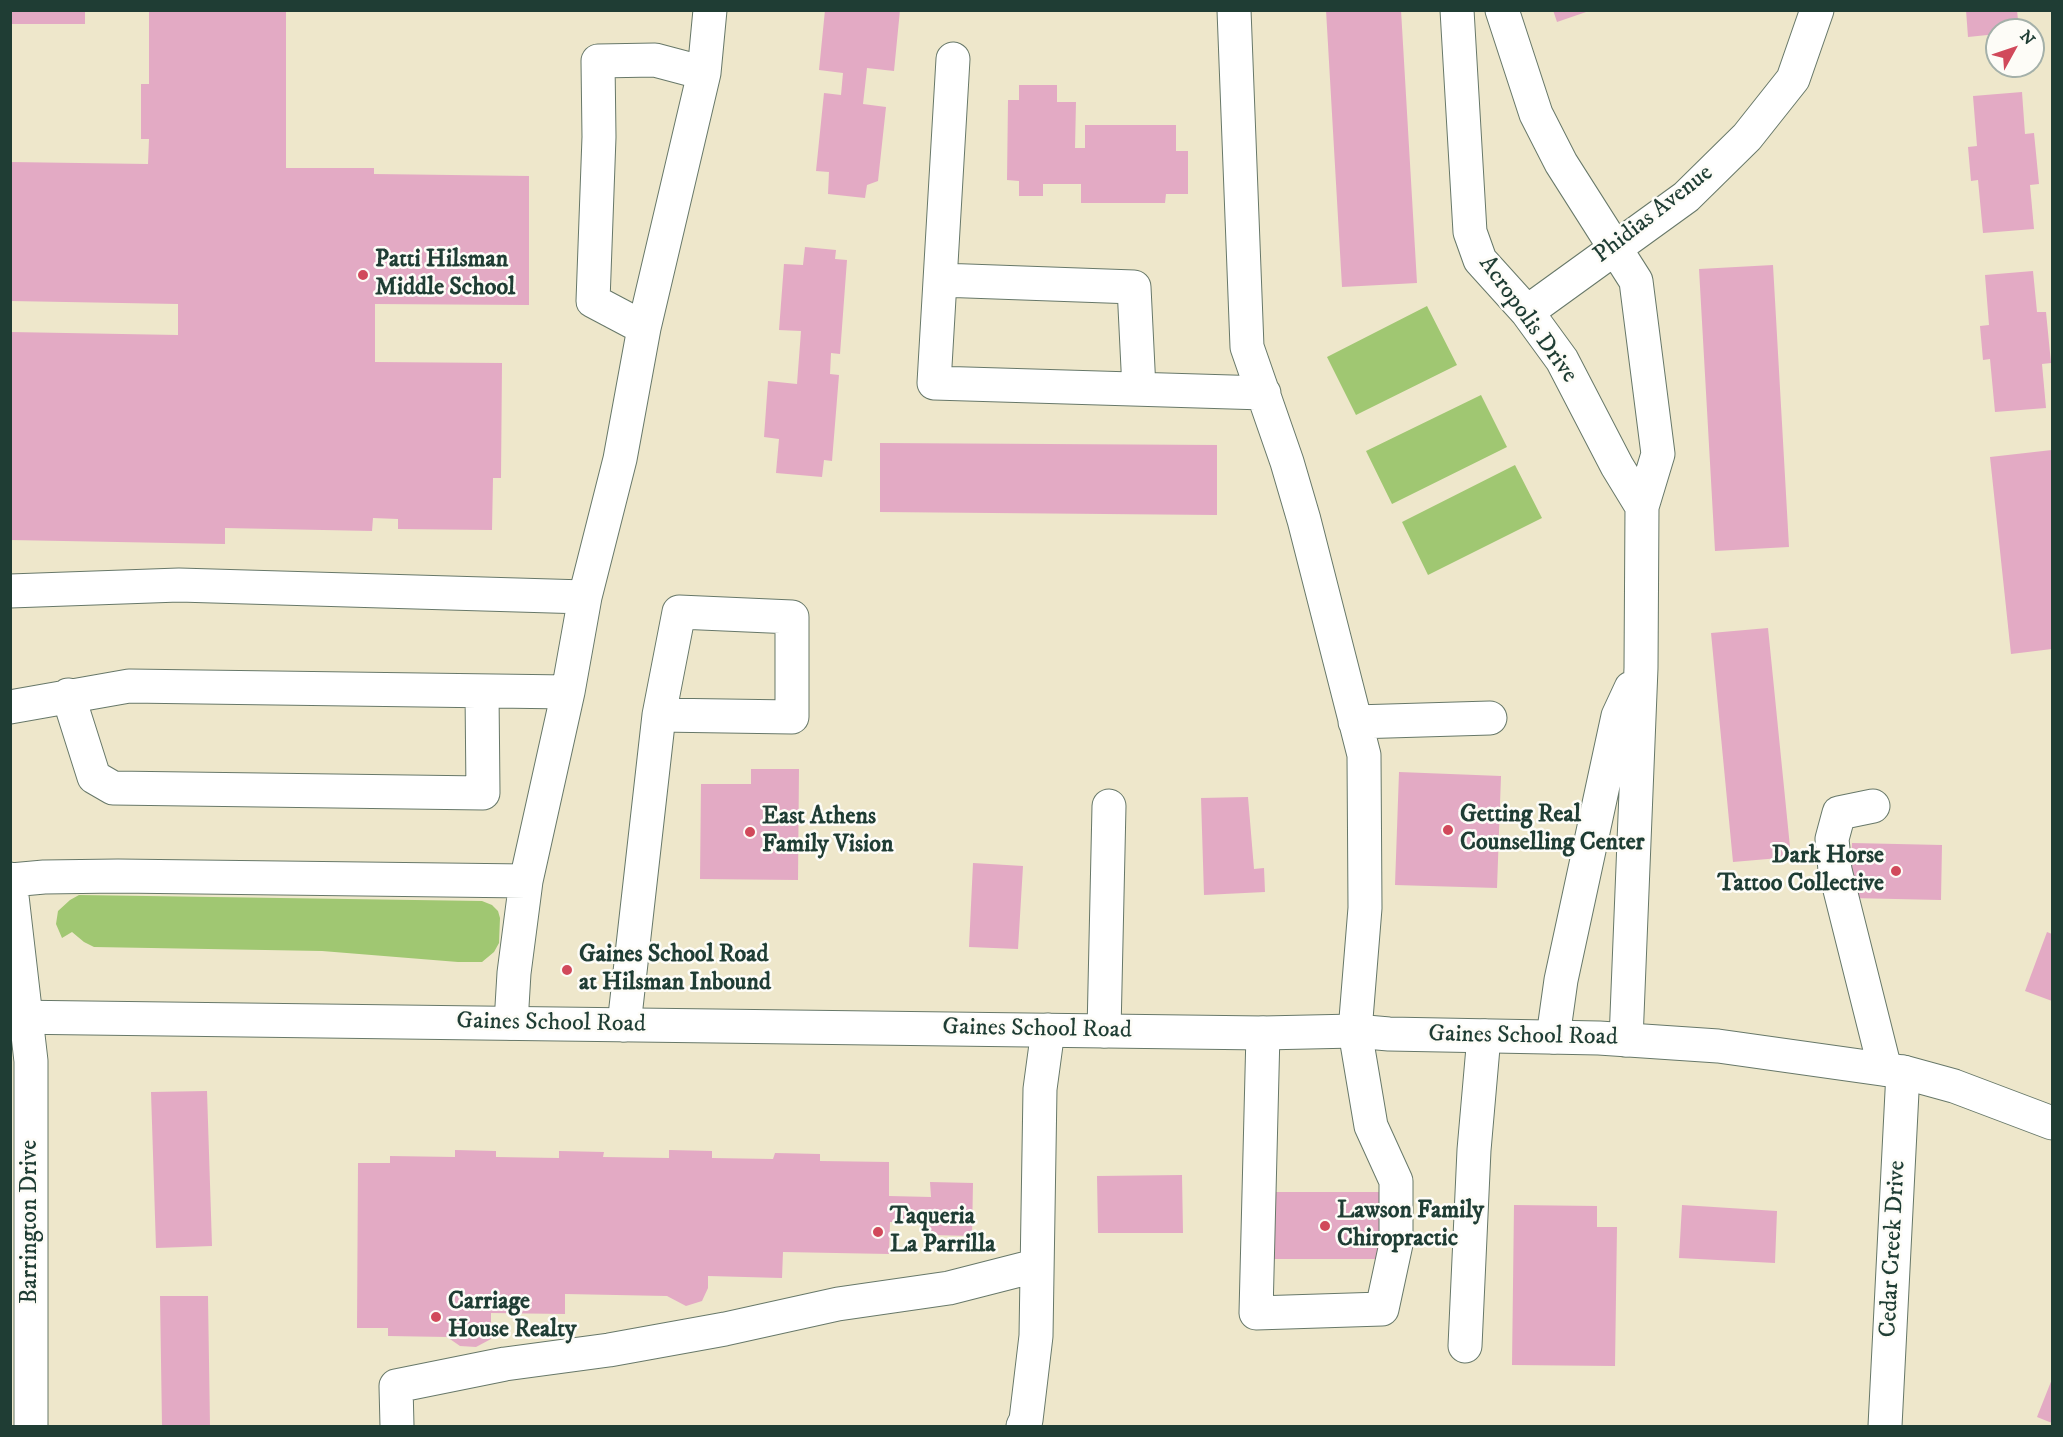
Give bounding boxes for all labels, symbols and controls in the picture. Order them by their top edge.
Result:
north arrow [1985,18,2045,78]
text: N [2015,26,2039,49]
street label: Phidias Avenue [1589,160,1719,270]
place label: Patti Hilsman Middle School [375,247,515,303]
street label: Acropolis Drive [1471,251,1583,389]
marker: Patti Hilsman Middle School [356,268,370,282]
place label: Getting Real Counselling Center [1460,802,1645,858]
place label: East Athens Family Vision [762,804,893,860]
marker: Getting Real Counselling Center [1441,823,1455,837]
marker: East Athens Family Vision [743,825,757,839]
place label: Dark Horse Tattoo Collective [1717,843,1884,899]
marker: Dark Horse Tattoo Collective [1889,864,1903,878]
place label: Gaines School Road at Hilsman Inbound [579,942,771,998]
marker: Gaines School Road at Hilsman Inbound [560,963,574,977]
street label: Gaines School Road [456,1008,646,1040]
street label: Gaines School Road [942,1014,1132,1046]
street label: Gaines School Road [1428,1021,1618,1053]
street label: Barrington Drive [17,1140,45,1304]
street label: Cedar Creek Drive [1875,1160,1913,1338]
place label: Lawson Family Chiropractic [1337,1198,1484,1254]
place label: Taqueria La Parrilla [890,1204,995,1260]
marker: Lawson Family Chiropractic [1318,1219,1332,1233]
marker: Taqueria La Parrilla [871,1225,885,1239]
place label: Carriage House Realty [448,1289,576,1345]
marker: Carriage House Realty [429,1310,443,1324]

